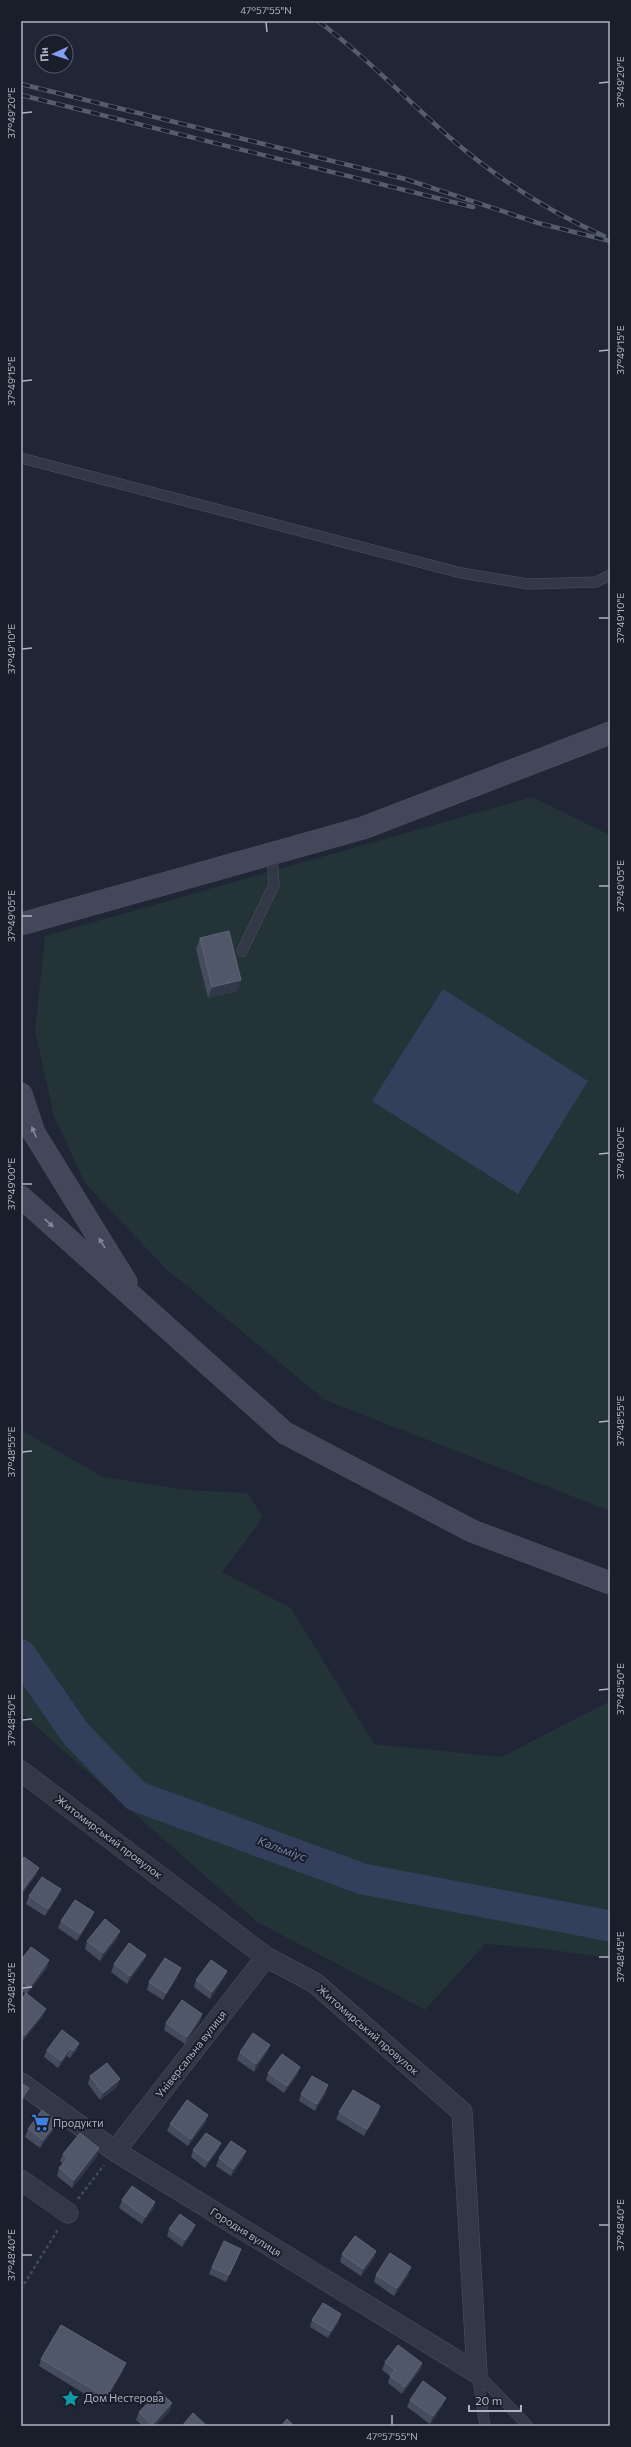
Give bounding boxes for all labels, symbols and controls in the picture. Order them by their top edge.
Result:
text: 47°57'55"N [240,4,292,16]
north arrow [34,34,74,74]
text: Пн [37,47,50,62]
text: 37°49'20"E [614,56,626,108]
text: 37°49'20"E [5,87,17,139]
text: 37°49'15"E [614,325,626,375]
text: 37°49'15"E [5,356,17,406]
text: 37°49'10"E [614,593,626,643]
text: 37°49'10"E [5,624,17,674]
text: 37°49'05"E [614,860,626,912]
text: 37°49'05"E [5,890,17,942]
one-way arrow [31,1126,37,1138]
text: 37°49'00"E [614,1127,626,1179]
text: 37°49'00"E [5,1158,17,1210]
one-way arrow [45,1218,54,1227]
one-way arrow [98,1238,106,1248]
text: 37°48'55"E [614,1395,626,1446]
text: 37°48'55"E [5,1426,17,1477]
text: 37°48'50"E [614,1663,626,1715]
text: 37°48'50"E [5,1694,17,1746]
street label: Житомирський провулок [53,1792,166,1881]
water label: Кальміус [256,1833,309,1863]
text: 37°48'45"E [614,1931,626,1983]
text: 37°48'45"E [5,1962,17,2014]
street label: Житомирський провулок [315,1982,422,2078]
street label: Універсальна вулиця [153,2007,229,2100]
supermarket icon: Продукти [30,2113,50,2133]
place label: Продукти [53,2116,104,2129]
text: 37°48'40"E [614,2199,626,2251]
street label: Городня вулиця [208,2204,284,2259]
text: 37°48'40"E [5,2229,17,2281]
scale bar [469,2387,521,2413]
place icon: Дом Нестерова [61,2388,81,2408]
place label: Дом Нестерова [84,2391,164,2404]
text: 20 m [475,2393,502,2407]
text: 47°57'55"N [366,2430,418,2442]

